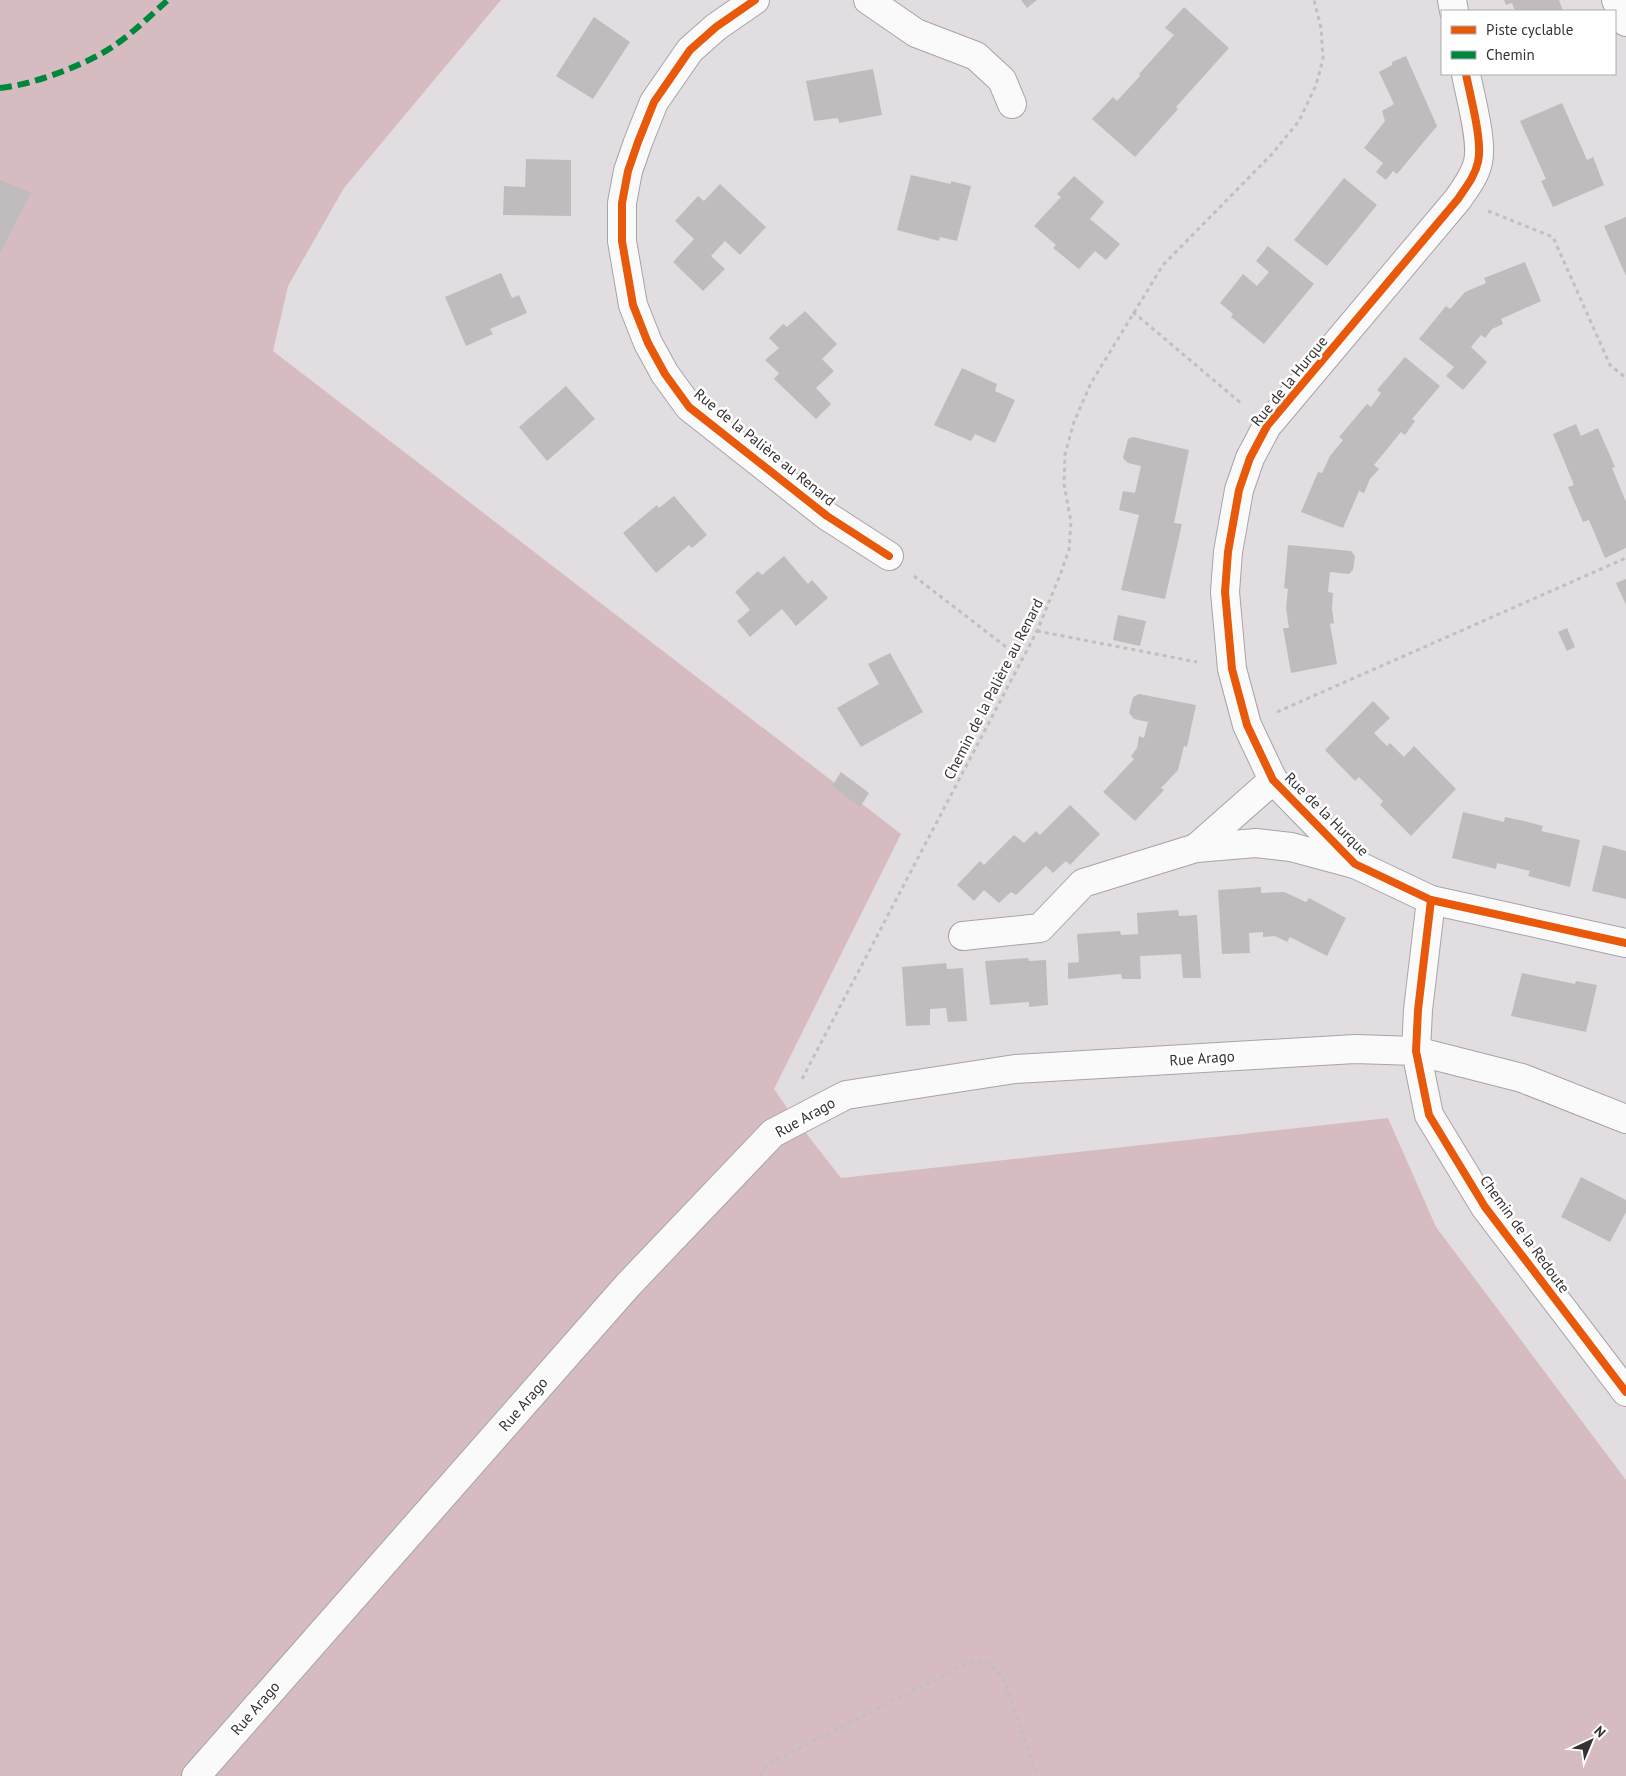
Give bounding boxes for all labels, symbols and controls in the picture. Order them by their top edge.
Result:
legend [1441,10,1616,75]
text: Piste cyclable [1486,20,1573,39]
text: Chemin [1486,45,1535,64]
street label: Rue de la Hurque [1247,332,1331,430]
street label: Rue de la Palière au Renard [691,384,839,510]
street label: Chemin de la Palière au Renard [939,595,1047,783]
street label: Rue de la Hurque [1281,768,1373,860]
street label: Rue Arago [1169,1046,1235,1070]
street label: Rue Arago [772,1093,838,1141]
street label: Chemin de la Redoute [1476,1171,1574,1297]
street label: Rue Arago [494,1373,552,1435]
street label: Rue Arago [226,1677,284,1739]
north arrow [1566,1716,1616,1766]
text: N [1590,1722,1610,1741]

